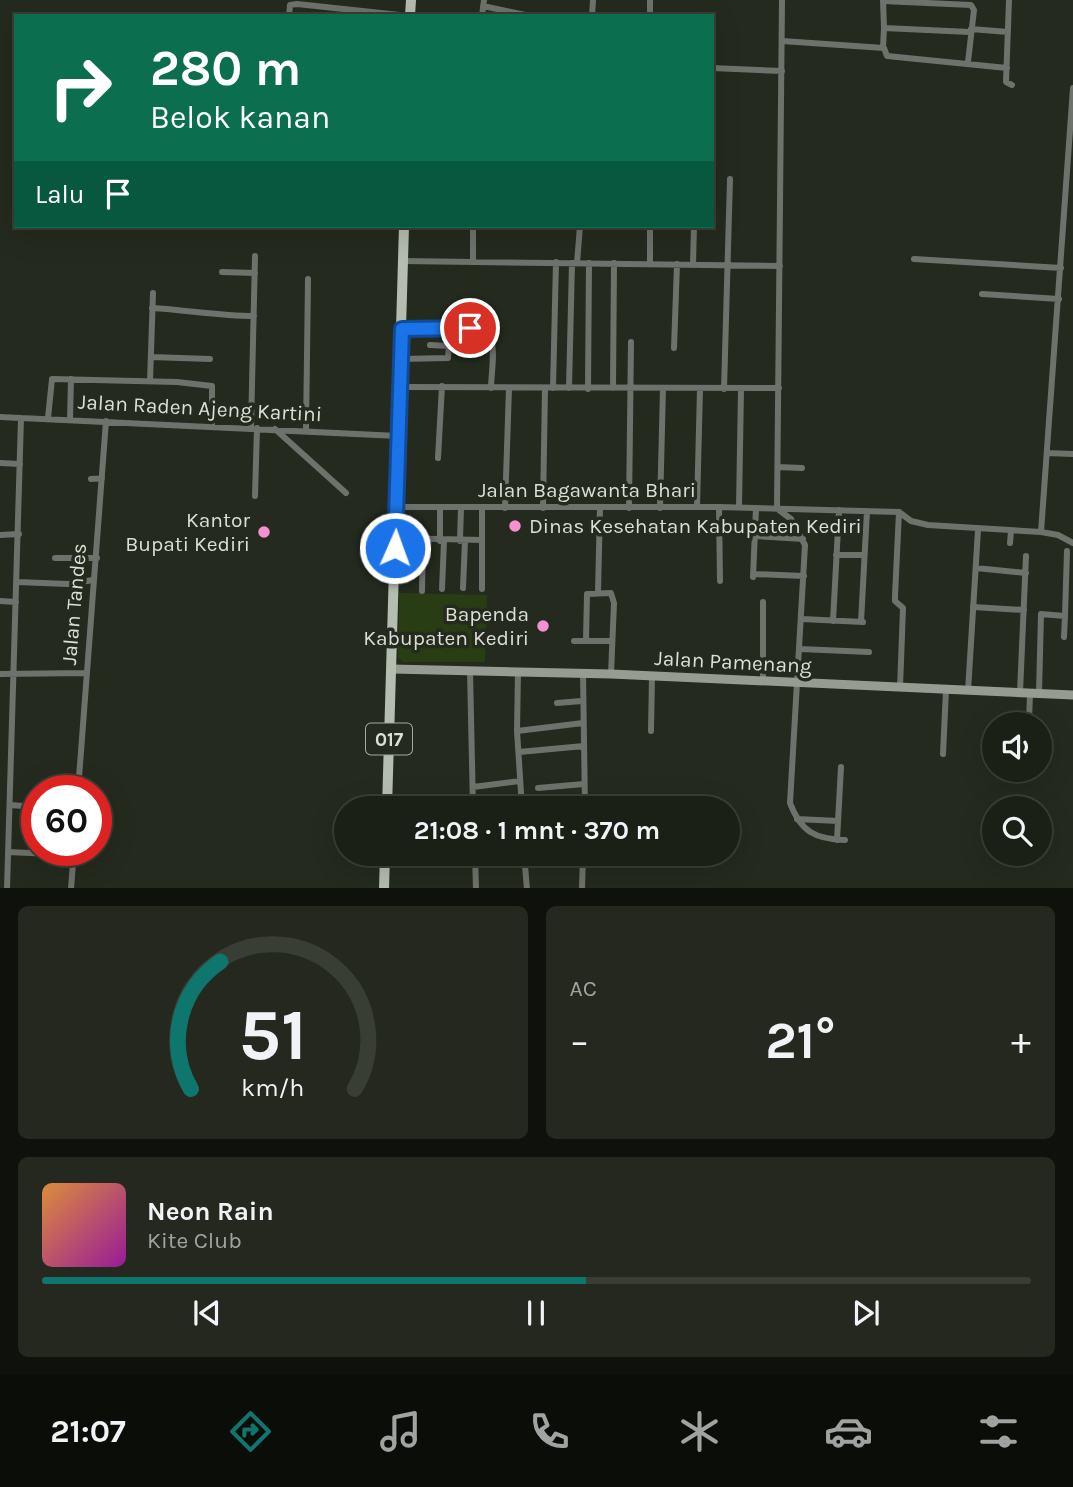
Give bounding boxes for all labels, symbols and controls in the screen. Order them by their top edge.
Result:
text: 280 m [150,40,301,97]
icon: right [35,42,126,133]
text: Belok kanan [150,99,330,136]
icon: arrive [99,175,137,213]
text: Lalu [35,179,85,210]
pin [440,298,500,358]
icon: arrive [451,309,489,347]
street label: Jalan Raden Ajeng Kartini [77,390,323,426]
street label: Jalan Bagawanta Bhari [478,478,696,502]
place label: Kantor Bupati Kediri [125,508,250,556]
position arrow [358,511,432,585]
place label: Dinas Kesehatan Kabupaten Kediri [529,514,862,538]
marker: Dinas Kesehatan Kabupaten Kediri [507,518,523,534]
marker: Kantor Bupati Kediri [256,524,272,540]
street label: Jalan Tandes [57,542,91,666]
place label: Bapenda Kabupaten Kediri [363,602,529,650]
marker: Bapenda Kabupaten Kediri [535,618,551,634]
street label: Jalan Pamenang [654,646,812,678]
map controls [982,712,1052,866]
button: sound [982,712,1052,782]
road number: 017 [366,724,412,754]
speed limit sign: 60 [21,775,112,866]
button: search [982,796,1052,866]
text: 21:08 · 1 mnt · 370 m [414,815,660,846]
text: AC [570,975,597,1002]
text: 51 [239,992,307,1077]
text: 21° [765,1010,835,1071]
text: − [570,1019,589,1064]
text: + [1011,1019,1031,1064]
text: km/h [241,1072,304,1101]
text: Neon Rain [147,1196,274,1227]
text: Kite Club [147,1227,242,1254]
icon: previous [188,1294,226,1332]
icon: pause [517,1294,555,1332]
icon: next [847,1294,885,1332]
icon: directions [226,1407,275,1456]
icon: music [376,1407,425,1456]
icon: phone [525,1407,574,1456]
icon: climate [675,1407,724,1456]
icon: car [824,1407,873,1456]
icon: filters [974,1407,1023,1456]
text: 21:07 [50,1413,126,1450]

